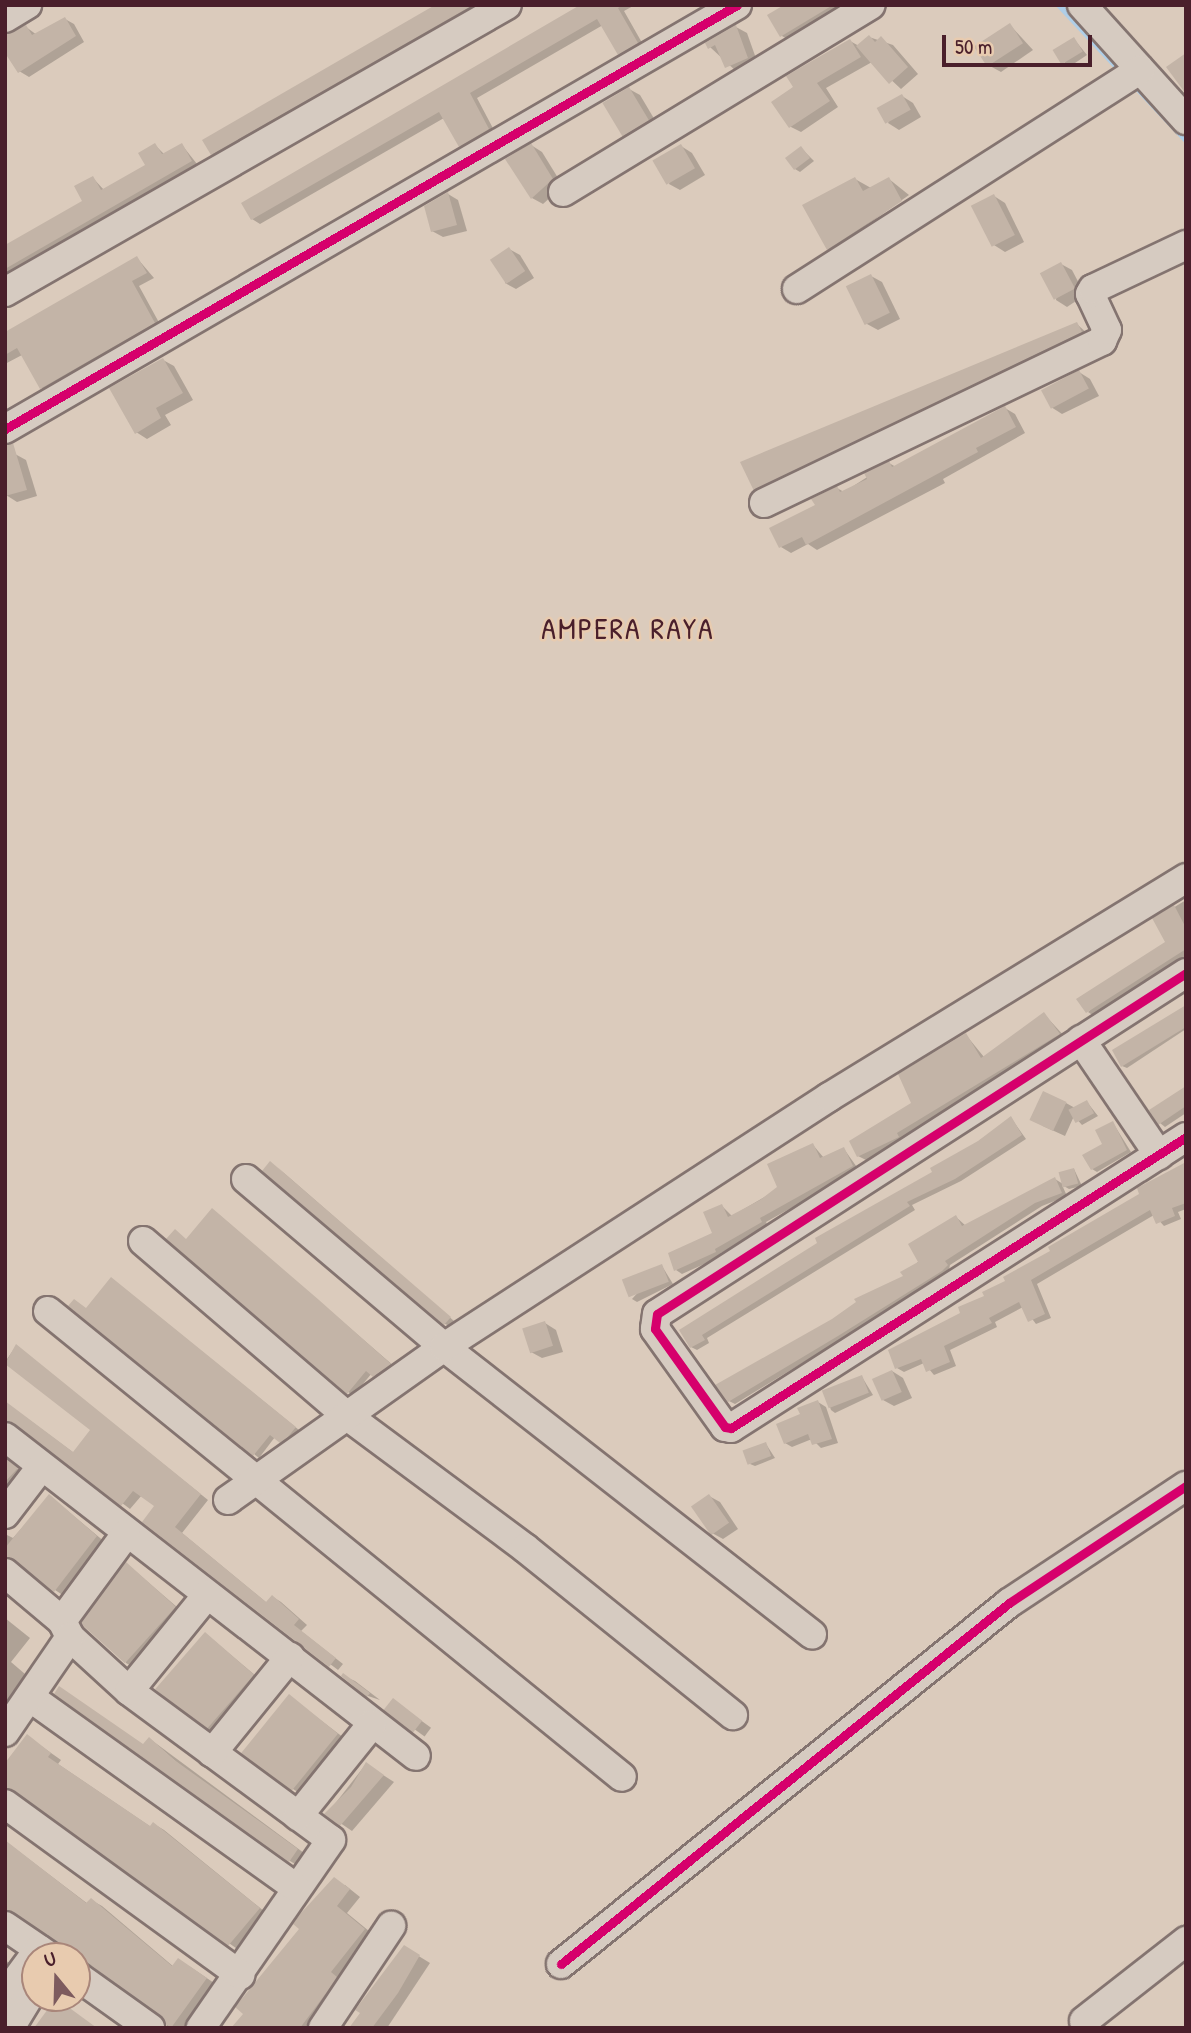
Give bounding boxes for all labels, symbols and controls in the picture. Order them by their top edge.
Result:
scale bar [946,21,1096,65]
text: 50 m [955,32,992,61]
district label: AMPERA RAYA [543,610,713,646]
north arrow [21,1942,91,2012]
text: U [41,1945,59,1973]

